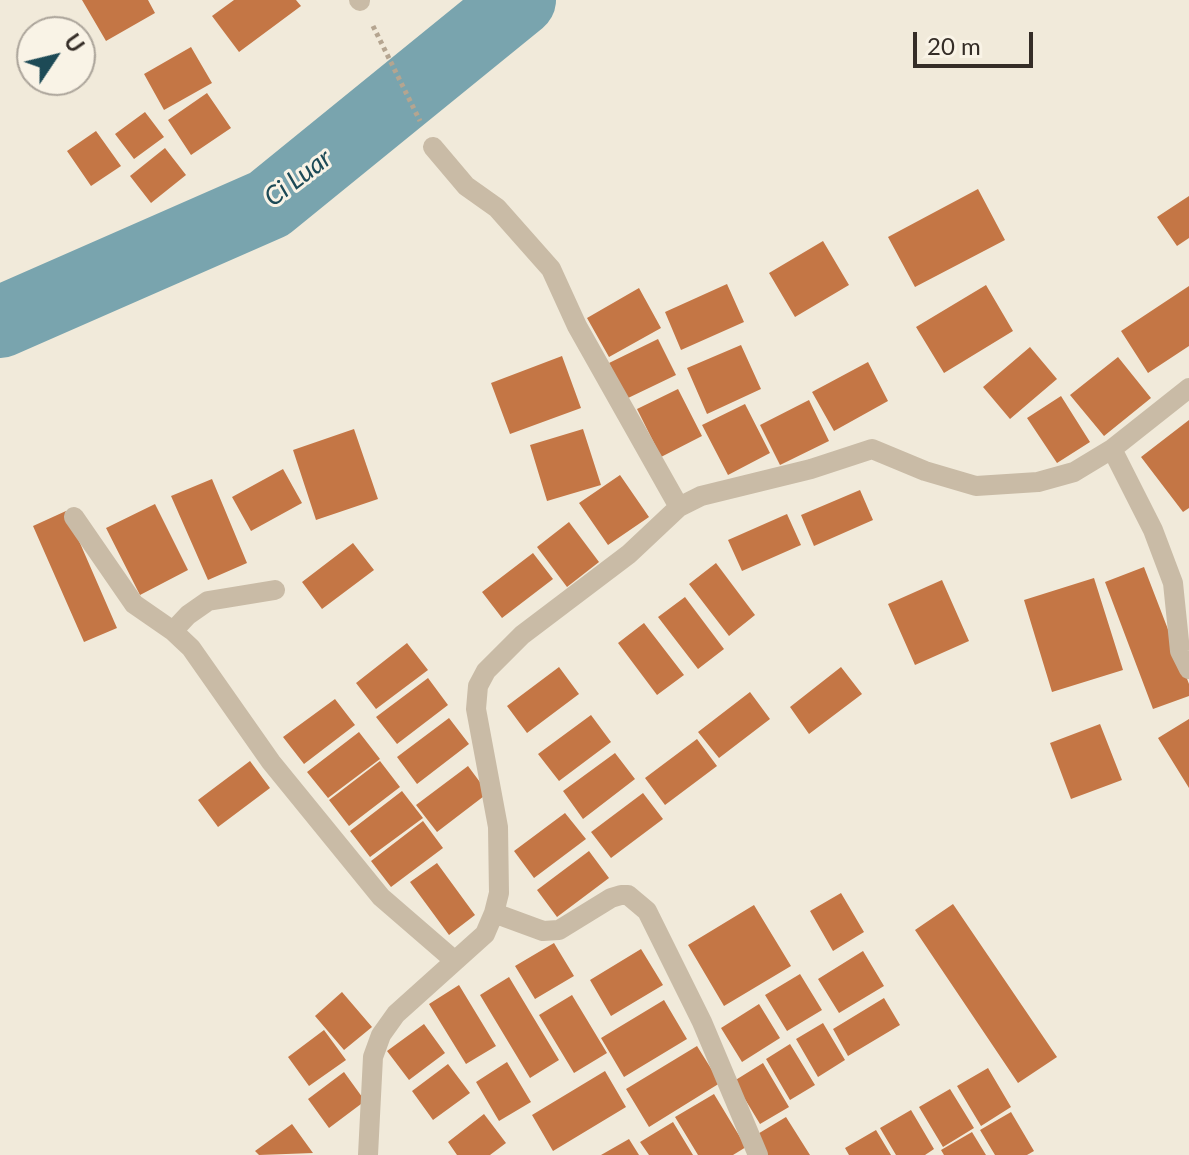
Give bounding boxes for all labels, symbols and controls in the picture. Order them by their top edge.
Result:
north arrow [16,16,96,96]
scale bar [917,16,1037,66]
text: U [59,29,90,58]
text: 20 m [927,31,981,60]
water label: Ci Luar [258,143,338,213]

